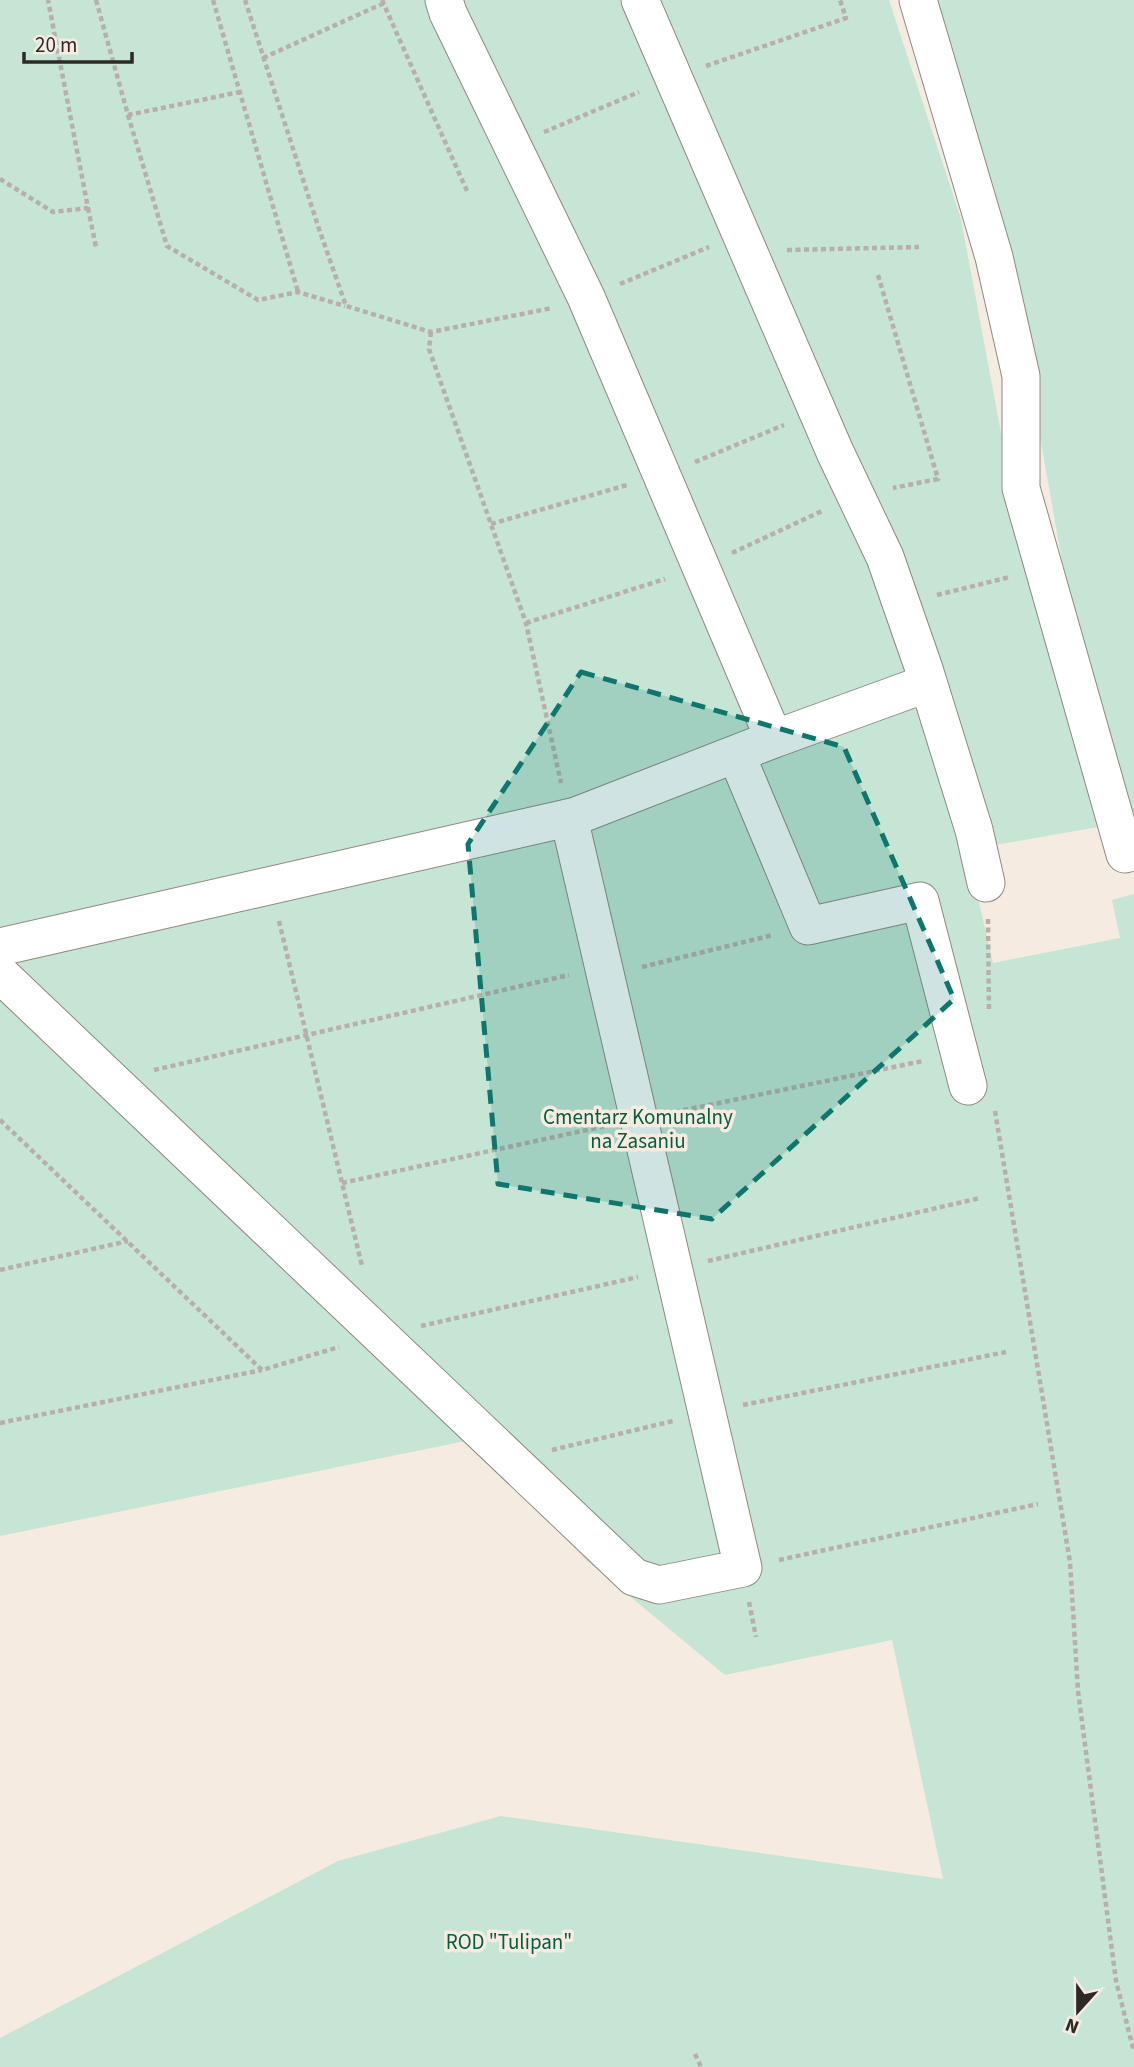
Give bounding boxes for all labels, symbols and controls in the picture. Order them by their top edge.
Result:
scale bar [24,21,133,65]
text: 20 m [35,30,77,60]
park label: Cmentarz Komunalny na Zasaniu [543,1102,733,1156]
park label: ROD "Tulipan" [446,1927,572,1957]
north arrow [1043,1976,1113,2046]
text: N [1062,2011,1083,2040]

